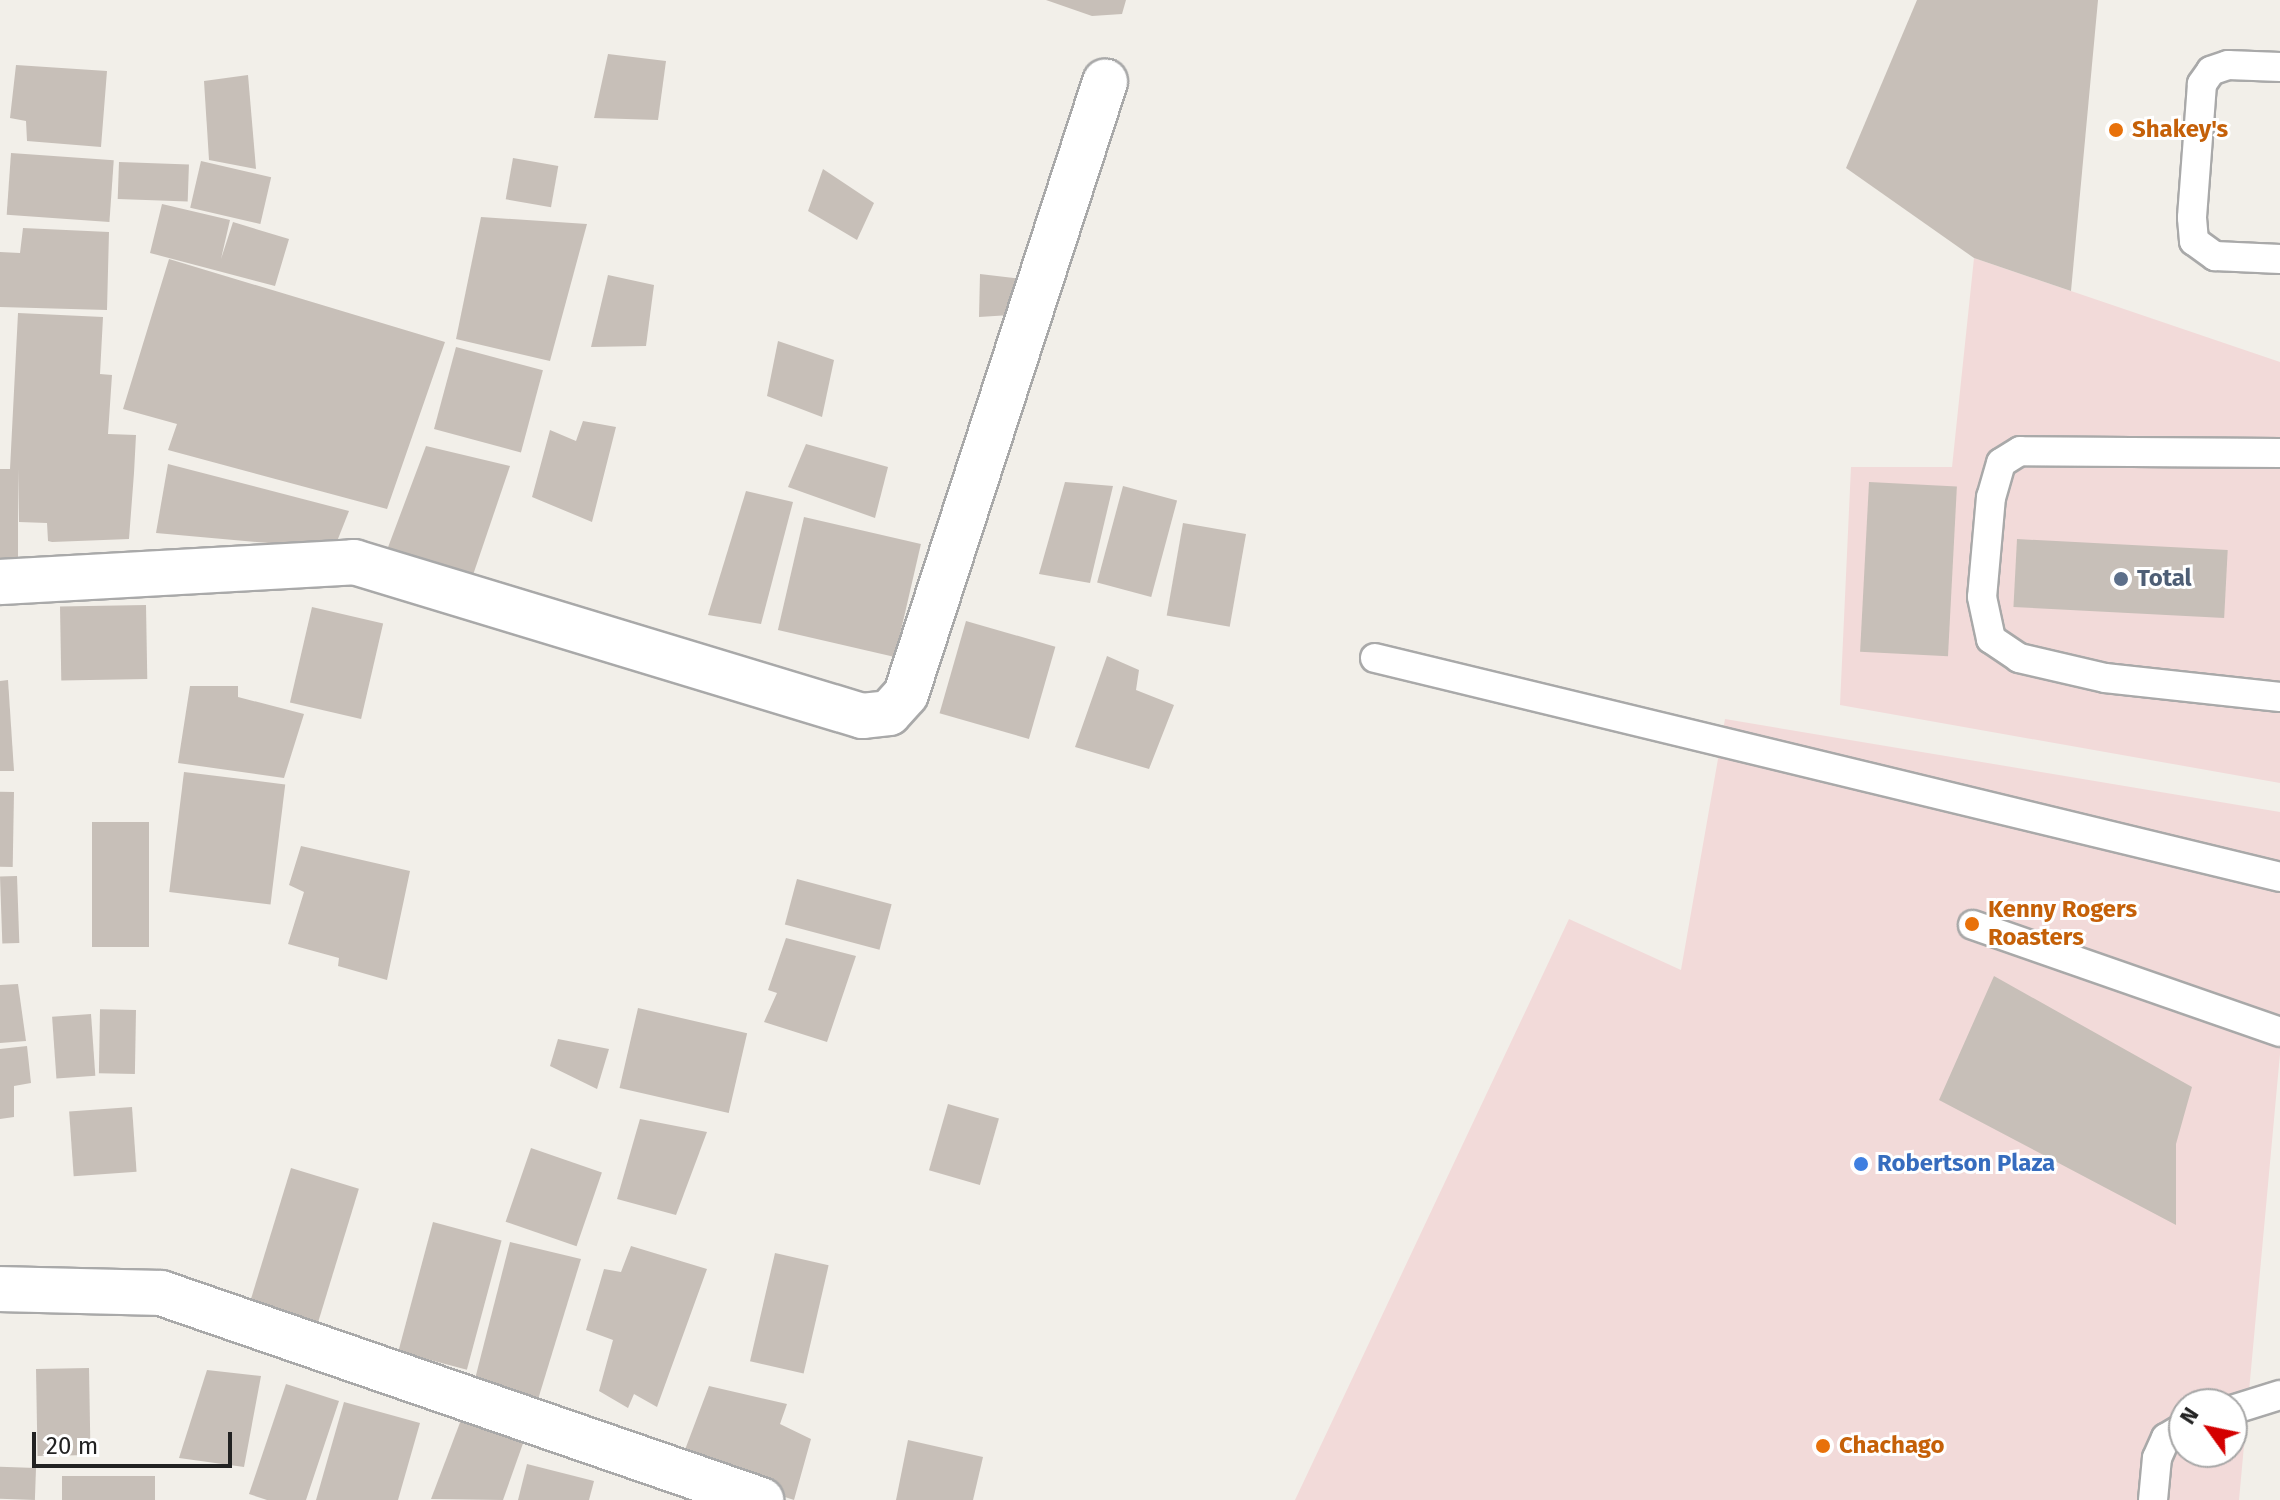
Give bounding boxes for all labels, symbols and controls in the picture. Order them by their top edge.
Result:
place label: Shakey's [2132,116,2228,144]
marker: Shakey's [2107,121,2125,139]
place label: Total [2137,565,2192,593]
marker: Total [2112,570,2130,588]
place label: Kenny Rogers Roasters [1988,896,2137,952]
marker: Kenny Rogers Roasters [1963,915,1981,933]
place label: Robertson Plaza [1877,1150,2055,1178]
marker: Robertson Plaza [1852,1155,1870,1173]
north arrow [2168,1388,2248,1468]
text: N [2174,1402,2204,1429]
scale bar [36,1416,236,1466]
text: 20 m [46,1432,98,1460]
place label: Chachago [1839,1432,1945,1460]
marker: Chachago [1814,1437,1832,1455]

